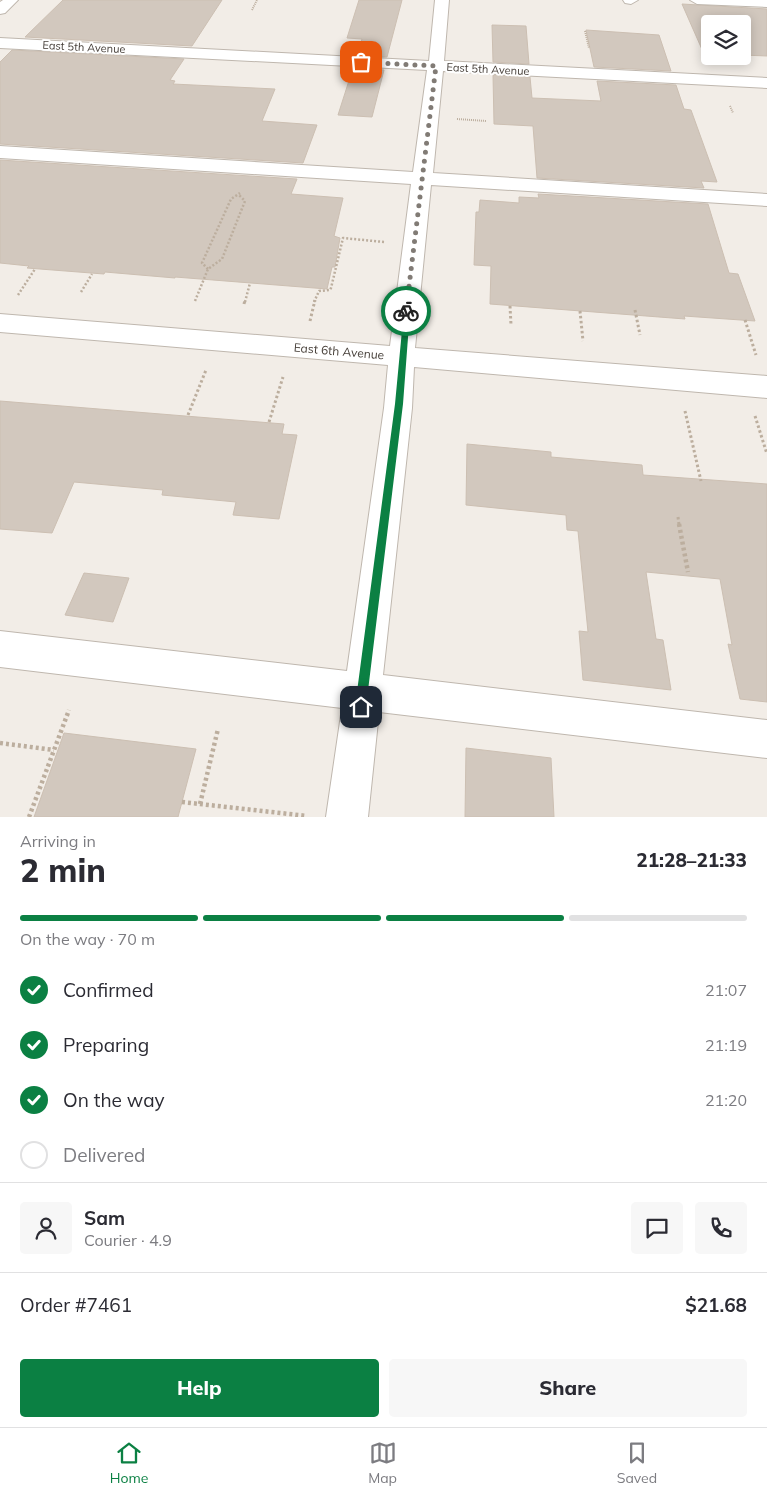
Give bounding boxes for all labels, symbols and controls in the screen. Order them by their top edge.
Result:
map controls [701,15,751,65]
button: layers [701,15,751,65]
street label: East 5th Avenue [42,38,126,56]
pin [340,41,382,83]
icon: bag [347,48,375,76]
street label: East 5th Avenue [446,60,530,78]
courier [381,286,431,336]
icon: bike [392,297,420,325]
street label: East 6th Avenue [293,340,385,362]
pin [340,686,382,728]
icon: home [347,693,375,721]
text: Arriving in [20,831,96,851]
text: 21:28–21:33 [636,848,747,872]
text: 2 min [20,850,106,890]
text: On the way · 70 m [20,929,155,949]
icon: check [20,976,48,1004]
text: Confirmed [63,978,154,1002]
text: 21:07 [705,980,747,1000]
icon: check [20,1031,48,1059]
text: Preparing [63,1033,149,1057]
text: 21:19 [705,1035,747,1055]
icon: check [20,1086,48,1114]
text: On the way [63,1088,165,1112]
text: 21:20 [705,1090,747,1110]
text: Delivered [63,1143,145,1167]
button: person [20,1202,72,1254]
button: chat [631,1202,683,1254]
button: phone [695,1202,747,1254]
text: Sam [84,1206,125,1230]
text: Courier · 4.9 [84,1230,172,1250]
text: Order #7461 [20,1293,132,1317]
text: $21.68 [685,1293,747,1317]
button: Help [20,1359,379,1417]
button: Share [389,1359,747,1417]
tab: Home [110,1439,148,1487]
tab: Map [368,1439,397,1487]
tab: Saved [617,1439,657,1487]

